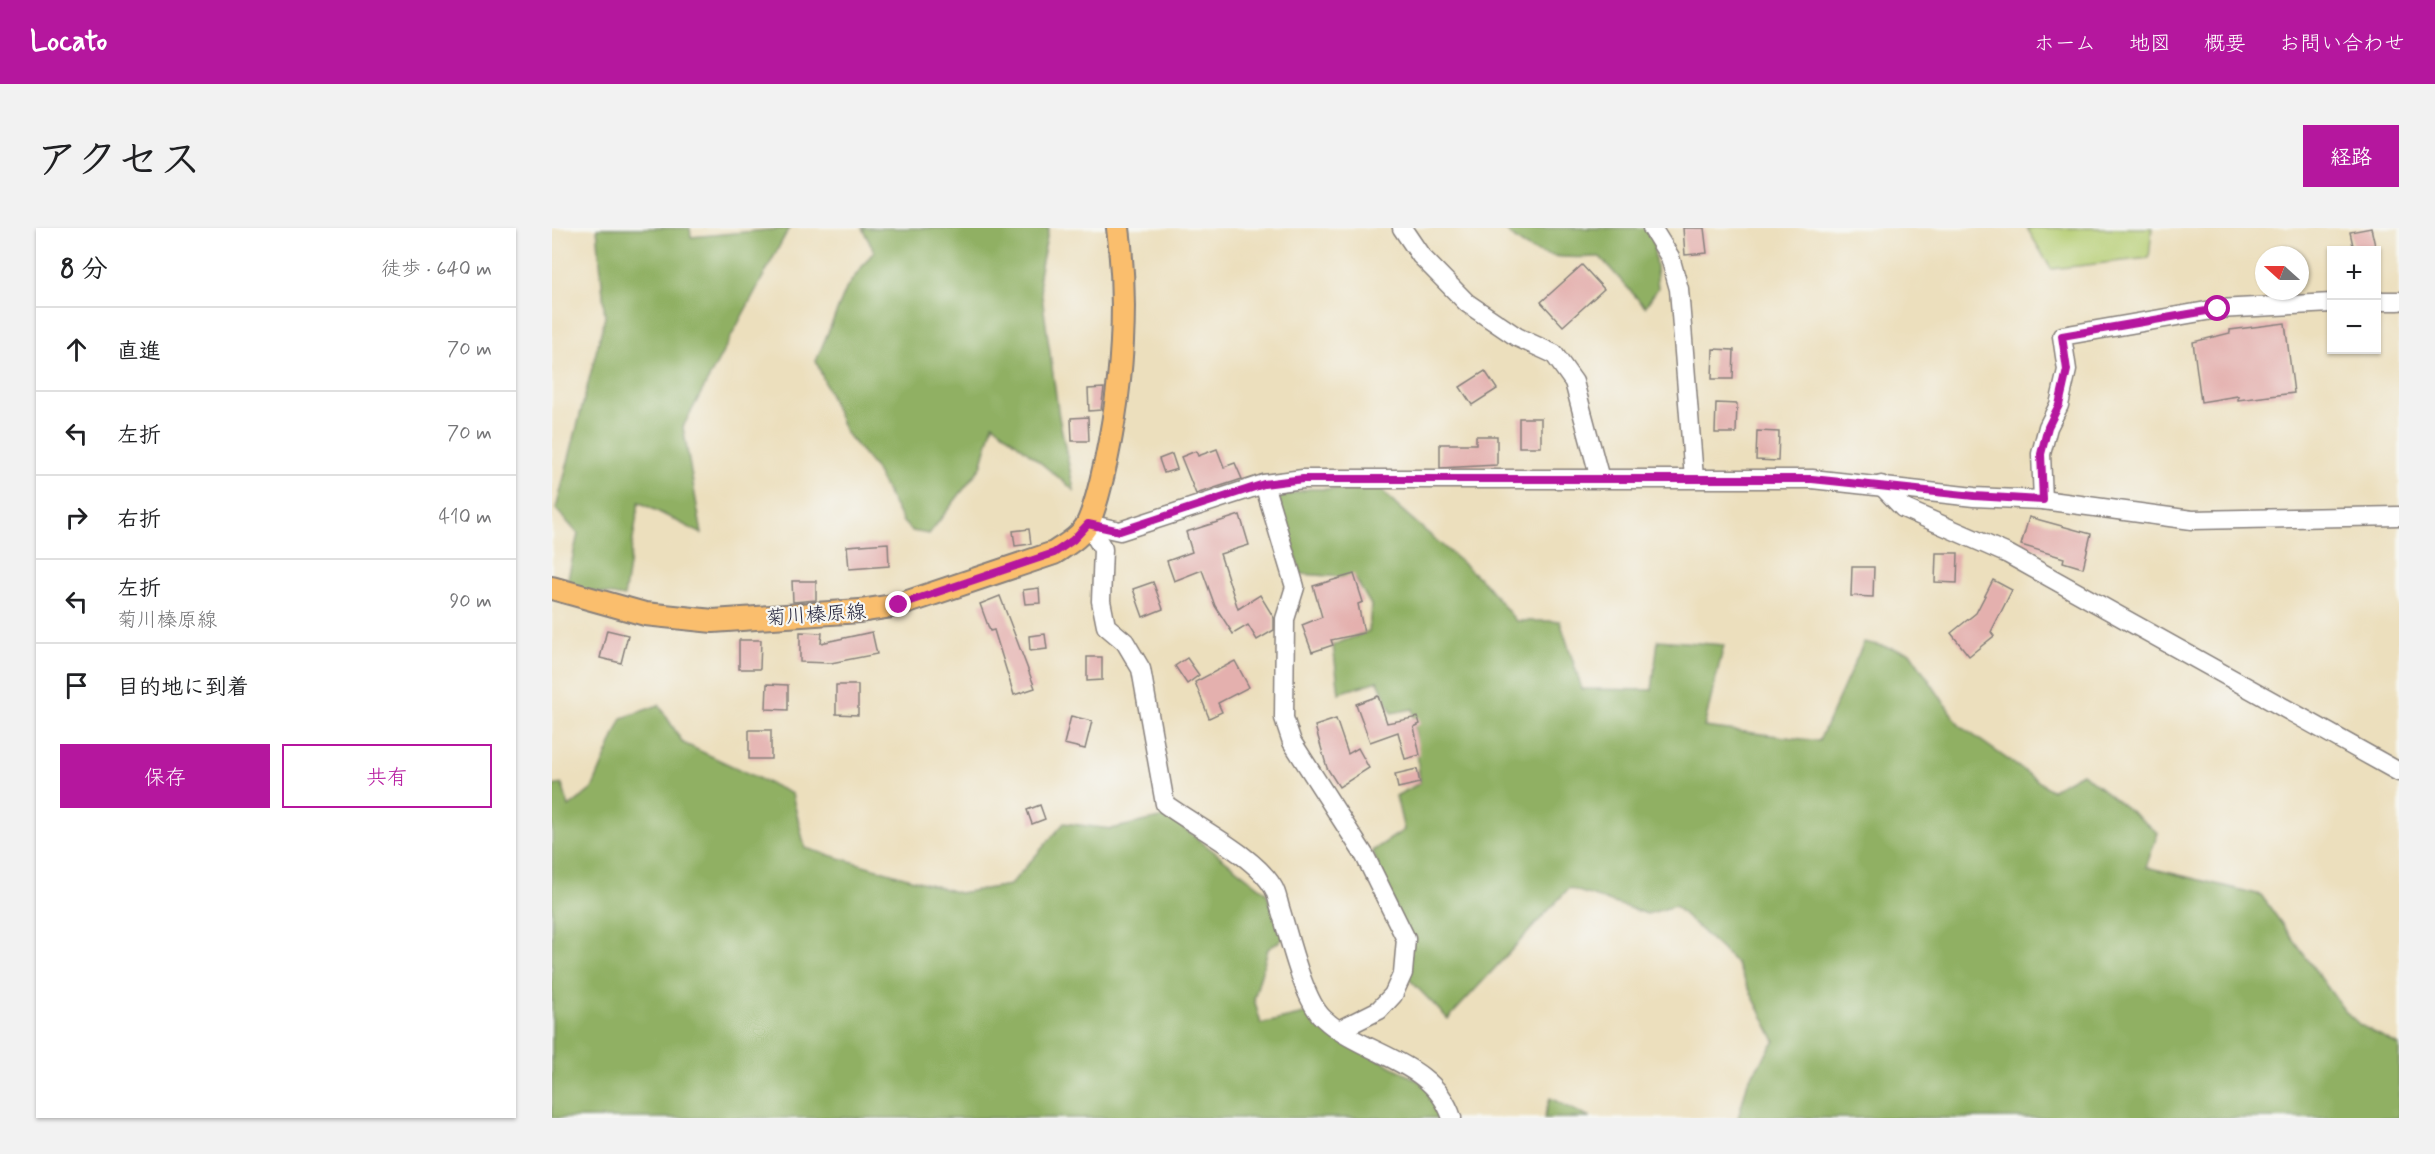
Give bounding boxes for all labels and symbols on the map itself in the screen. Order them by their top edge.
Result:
north arrow [2255,246,2309,300]
route start [2204,295,2230,321]
route end [885,591,911,617]
street label: 菊川榛原線 [765,599,867,632]

